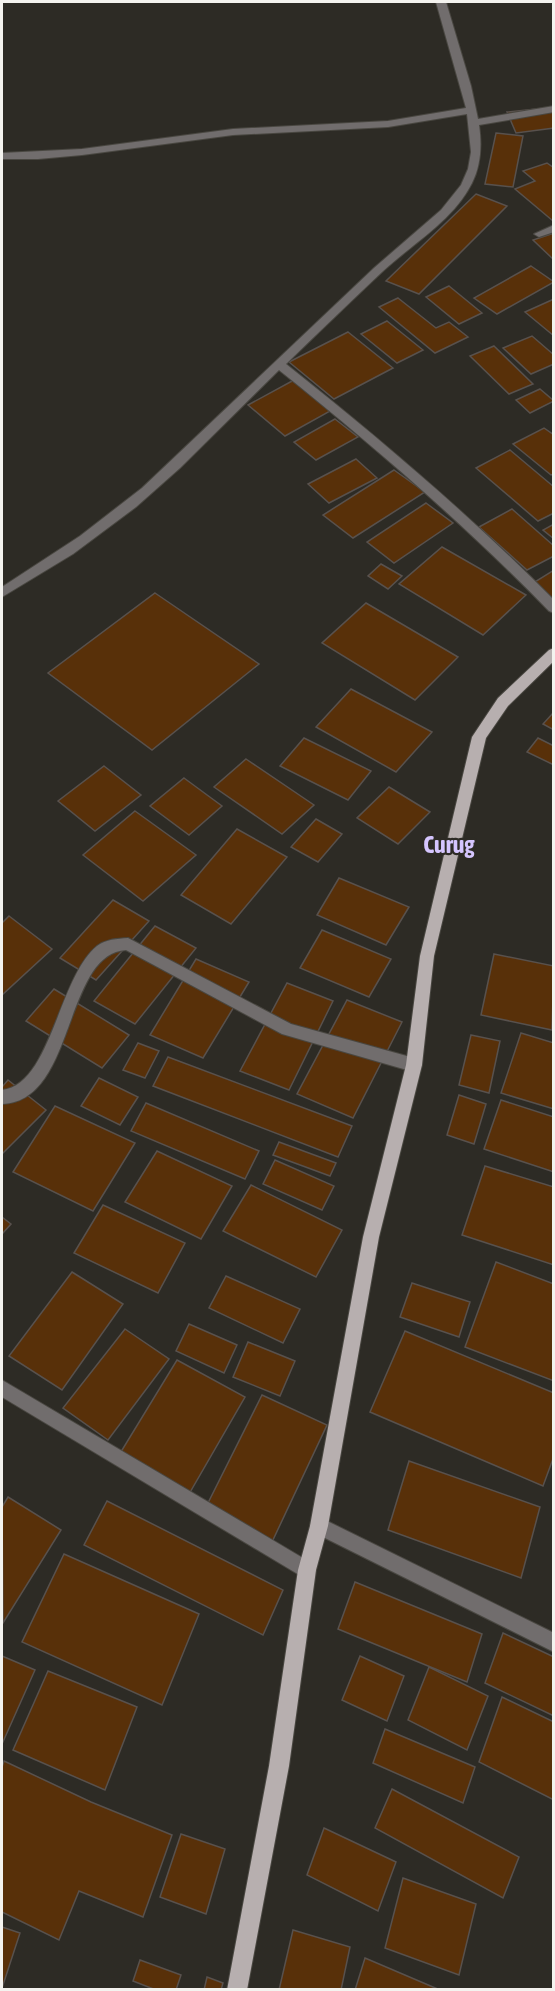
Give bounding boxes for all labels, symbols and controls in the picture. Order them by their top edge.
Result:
district label: Curug [423,831,475,858]

